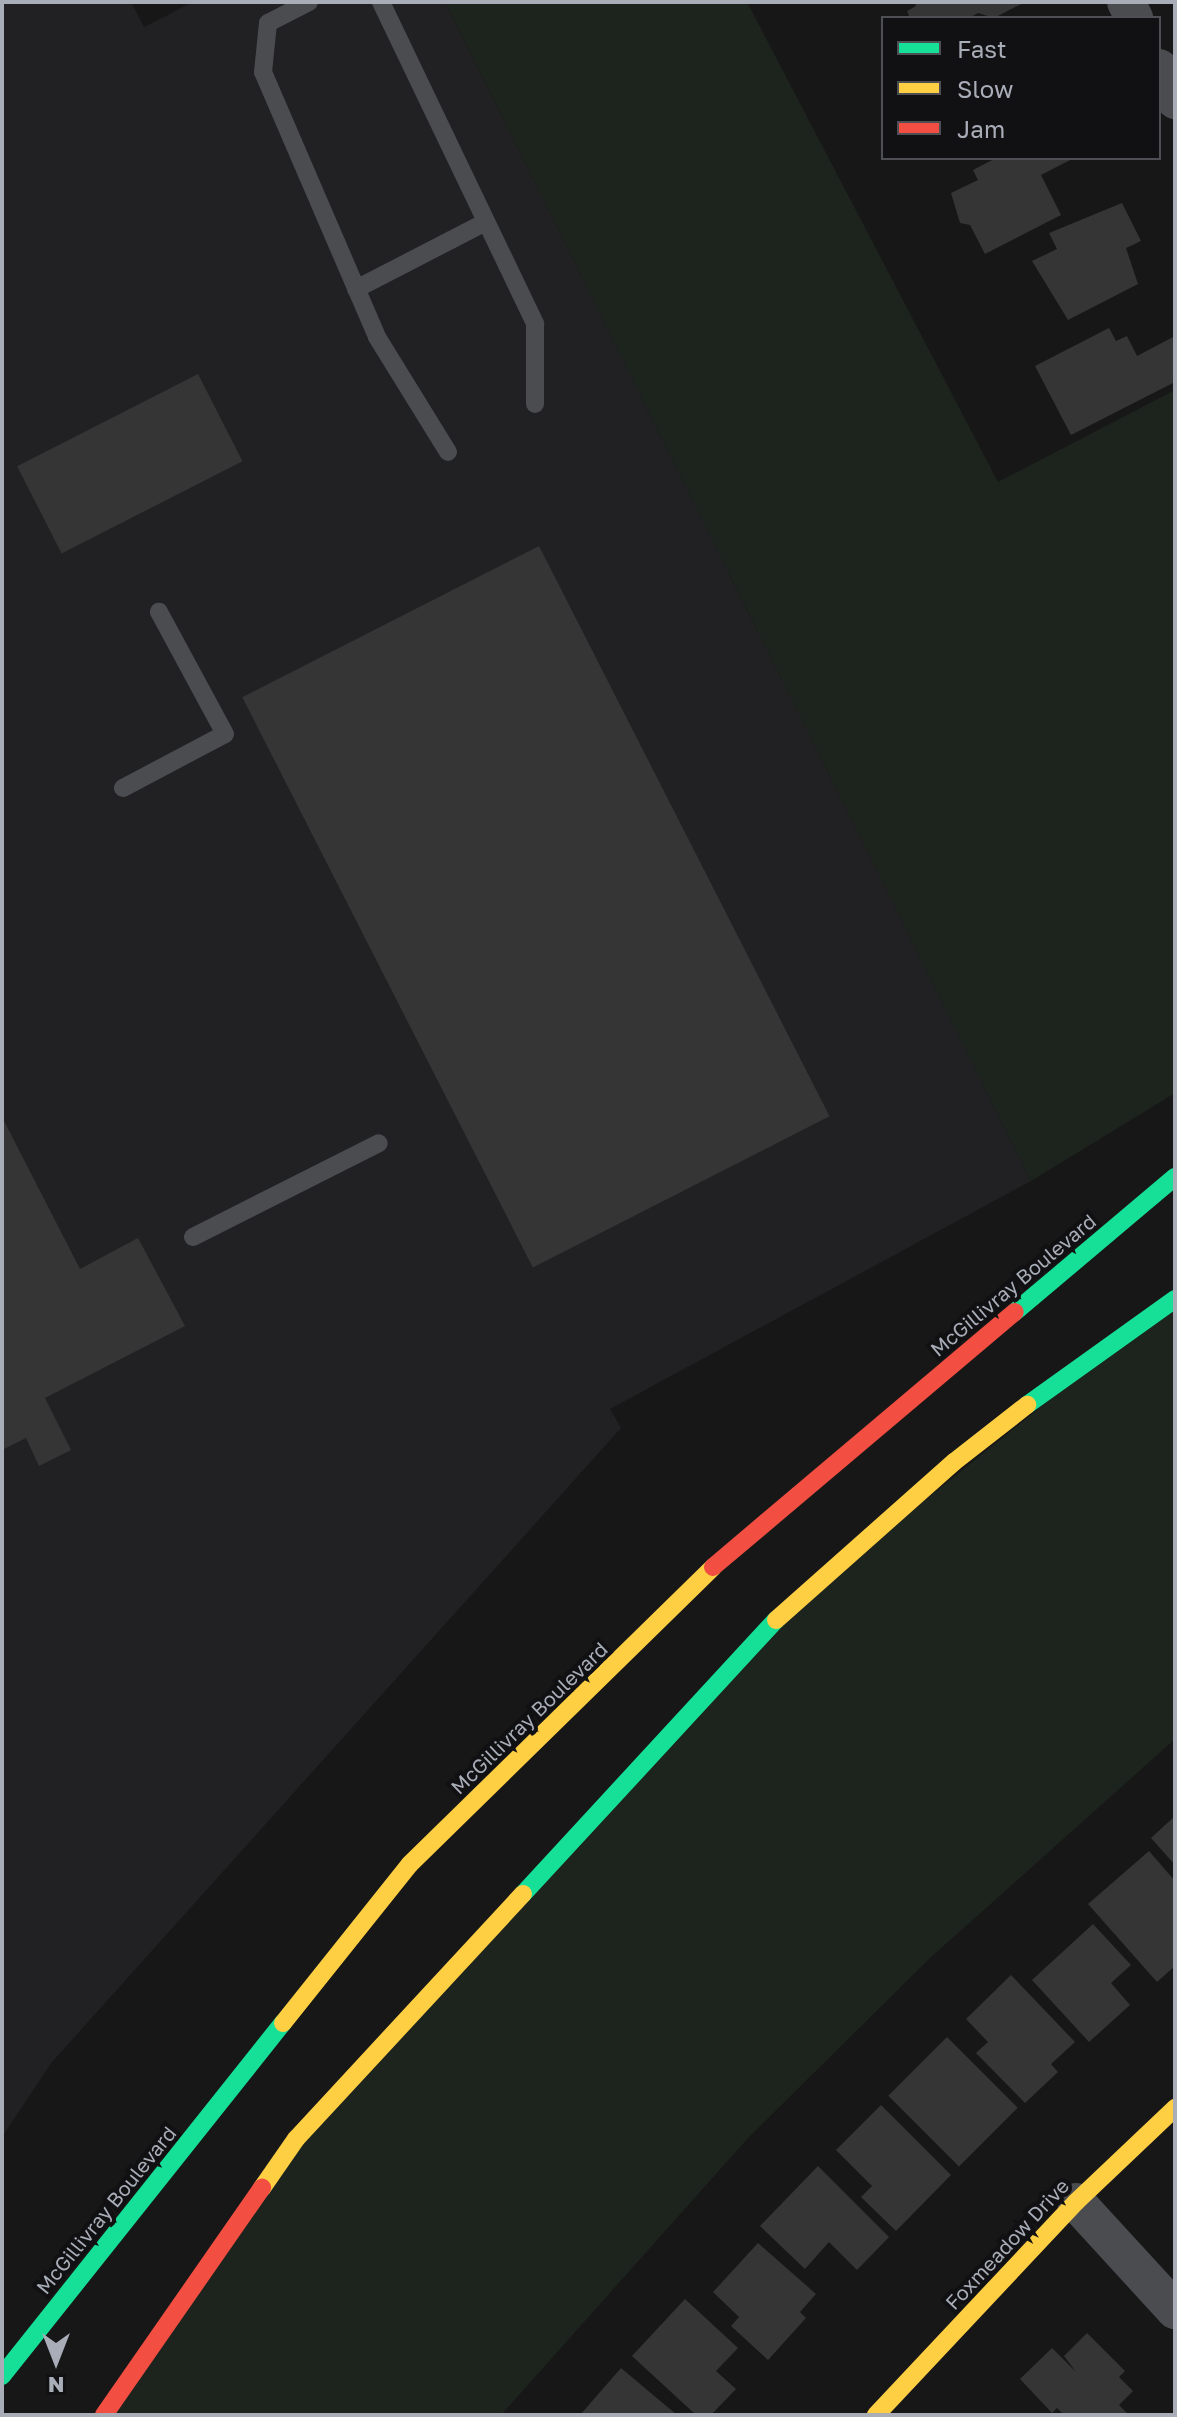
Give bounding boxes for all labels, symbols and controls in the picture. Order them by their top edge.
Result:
legend [881,16,1161,160]
text: Fast [957,34,1007,63]
text: Slow [957,74,1013,103]
text: Jam [957,114,1005,143]
street label: McGillivray Boulevard [925,1209,1101,1361]
street label: McGillivray Boulevard [446,1637,612,1799]
street label: McGillivray Boulevard [31,2122,181,2298]
street label: Foxmeadow Drive [940,2174,1074,2314]
north arrow [16,2321,96,2401]
text: N [48,2372,64,2399]

